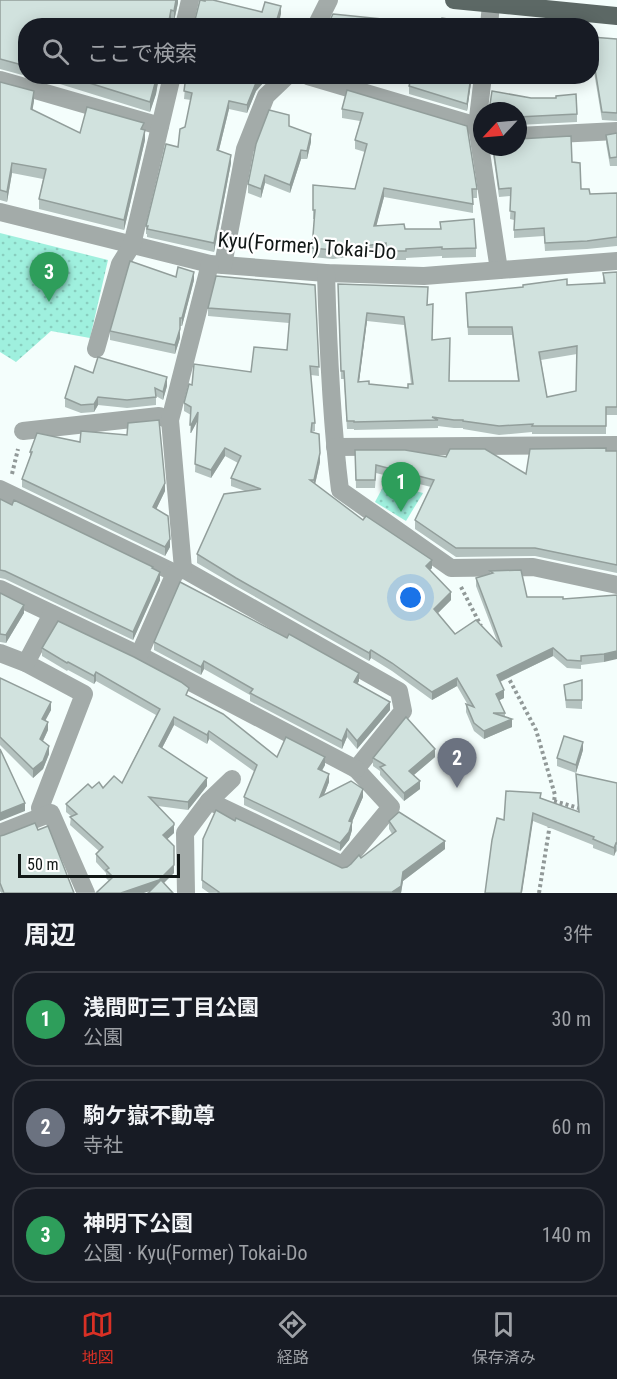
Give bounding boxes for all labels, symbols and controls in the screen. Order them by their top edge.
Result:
search box [18,18,599,84]
icon: search [39,35,72,68]
text: ここで検索 [87,41,197,66]
north arrow [473,102,527,156]
street label: Kyu(Former) Tokai-Do [217,228,397,264]
pin: 3 [29,252,68,302]
pin: 1 [382,462,420,512]
your location [396,583,425,612]
pin: 2 [438,738,476,788]
scale bar [18,851,180,878]
text: 50 m [27,855,59,874]
text: 周辺 [24,920,76,950]
text: 3件 [563,922,593,946]
text: 浅間町三丁目公園 [83,995,259,1020]
text: 1 [40,1007,51,1031]
text: 30 m [552,1007,591,1031]
text: 公園 [83,1025,123,1049]
text: 駒ケ嶽不動尊 [83,1103,215,1128]
text: 2 [40,1115,51,1139]
text: 60 m [552,1115,591,1139]
text: 寺社 [83,1133,123,1157]
text: 神明下公園 [83,1211,193,1236]
text: 3 [40,1223,51,1247]
text: 140 m [542,1223,591,1247]
text: 公園 · Kyu(Former) Tokai-Do [83,1241,308,1265]
tab: 地図 [81,1308,114,1368]
tab: 経路 [276,1308,309,1368]
tab: 保存済み [472,1308,536,1368]

